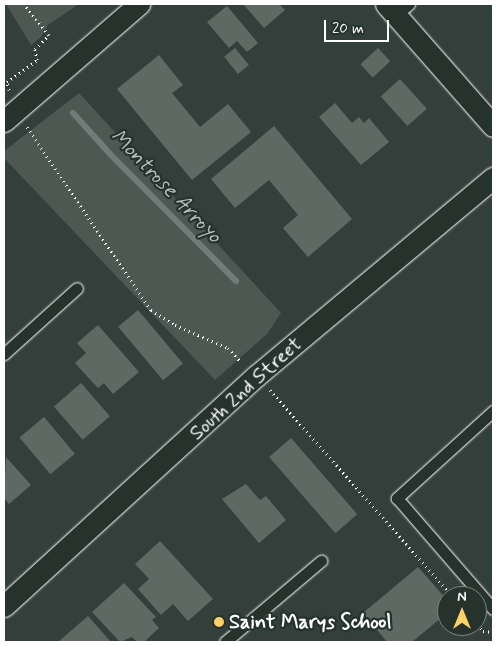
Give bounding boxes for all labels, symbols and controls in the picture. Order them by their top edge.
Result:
scale bar [327,10,392,42]
text: 20 m [332,19,364,39]
water label: Montrose Arroyo [105,124,227,248]
street label: South 2nd Street [185,333,307,445]
north arrow [437,586,487,636]
text: N [457,588,467,606]
place label: Saint Marys School [229,610,392,634]
marker: Saint Marys School [213,616,225,628]

